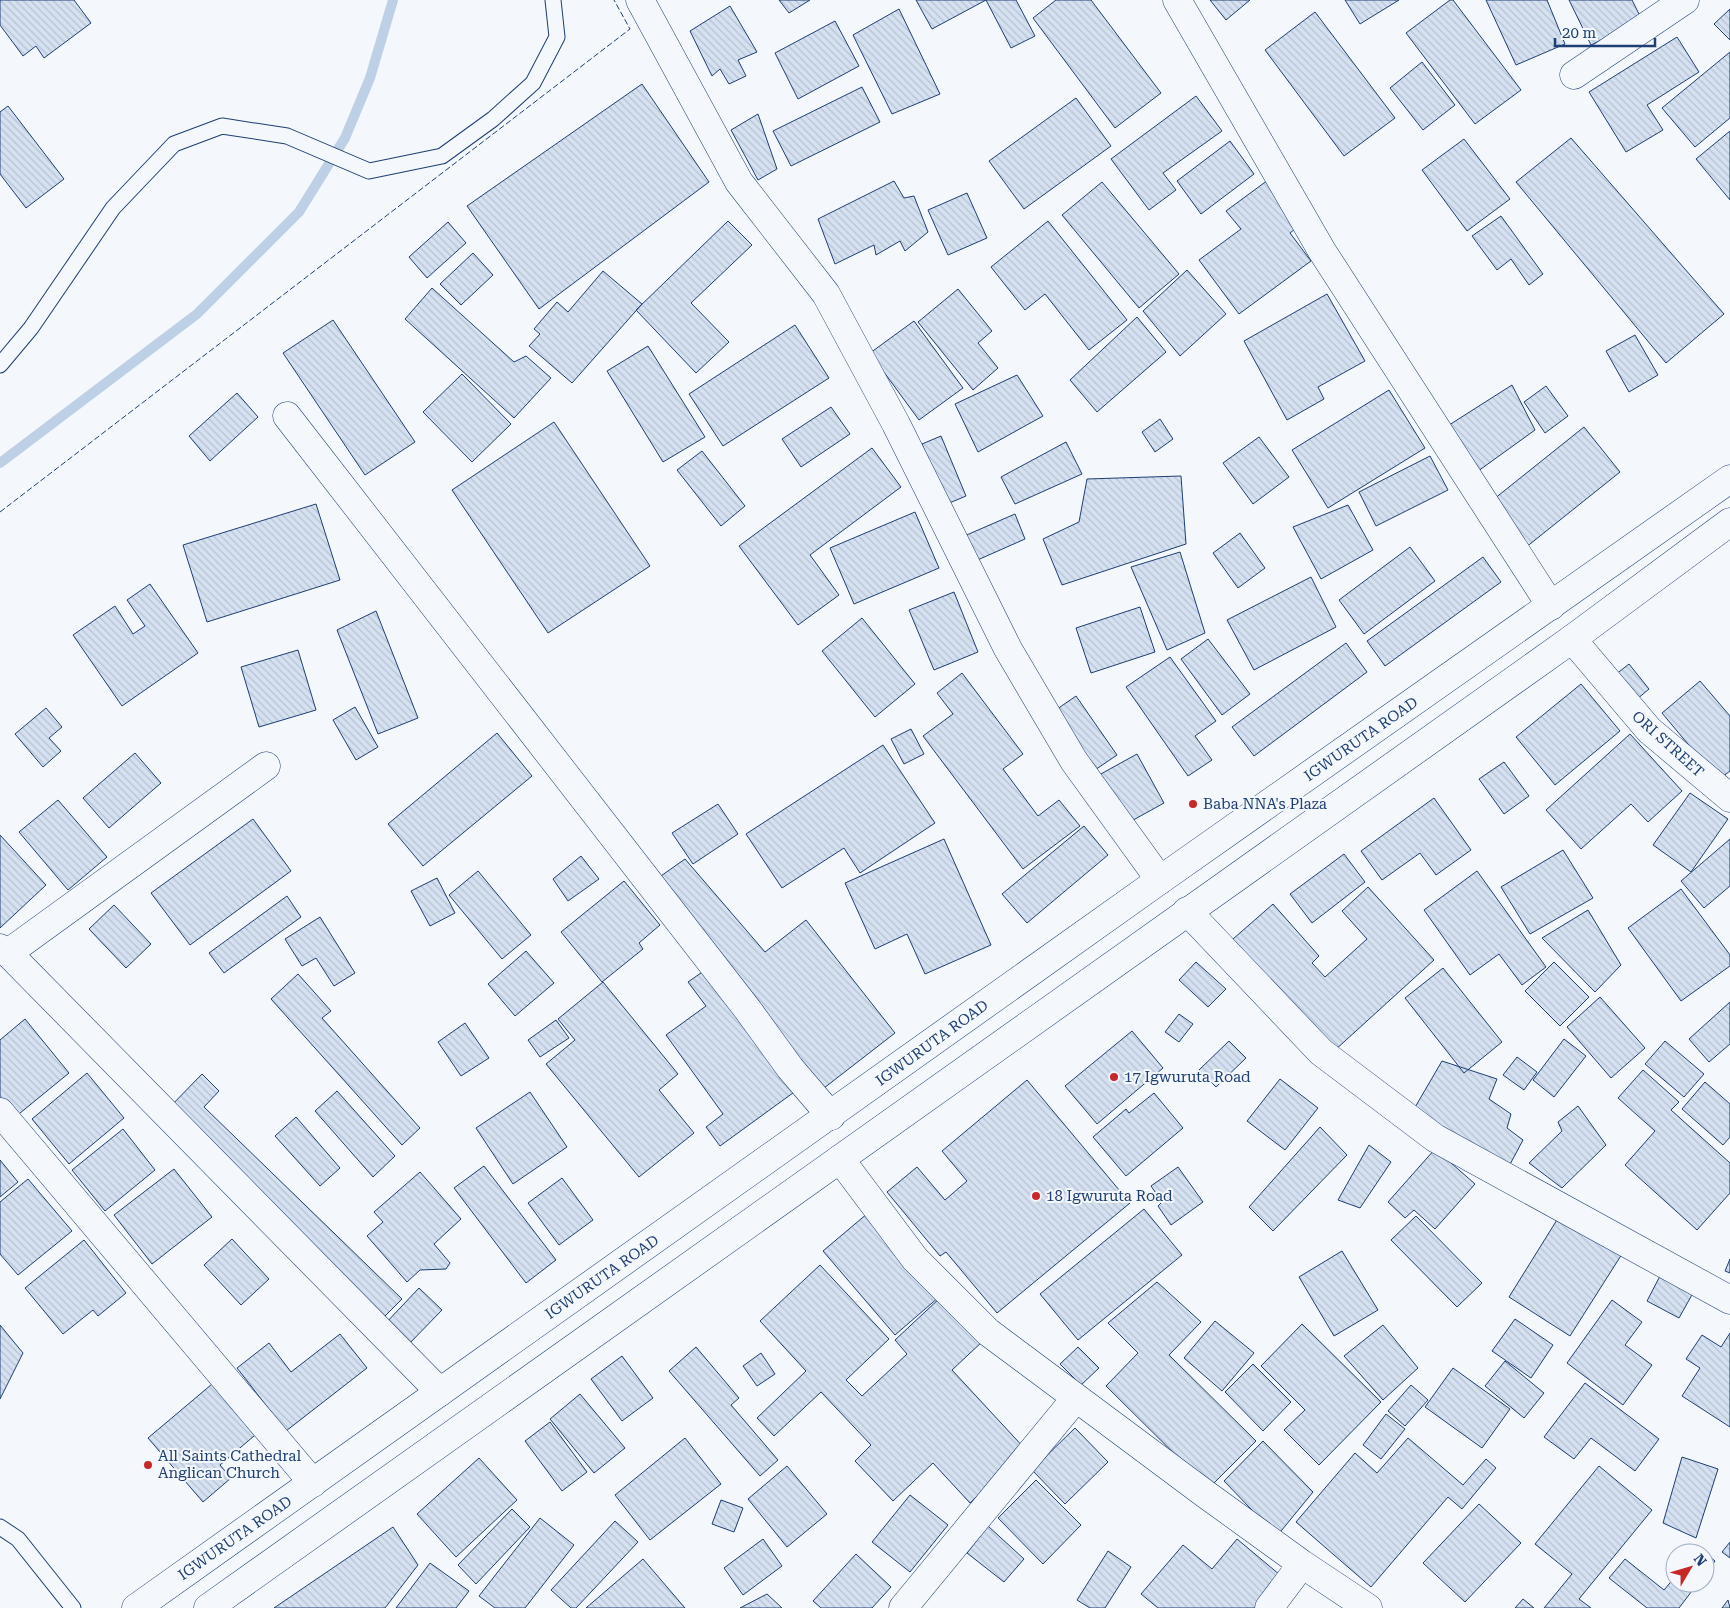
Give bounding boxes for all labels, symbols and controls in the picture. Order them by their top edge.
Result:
scale bar [1555,15,1655,47]
text: 20 m [1562,24,1597,42]
street label: IGWURUTA ROAD [1301,693,1421,785]
street label: ORI STREET [1628,707,1708,781]
place label: Baba NNA's Plaza [1203,795,1327,813]
marker: Baba NNA's Plaza [1187,798,1199,810]
street label: IGWURUTA ROAD [872,996,992,1090]
place label: 17 Igwuruta Road [1124,1068,1251,1086]
marker: 17 Igwuruta Road [1108,1071,1120,1083]
place label: 18 Igwuruta Road [1046,1187,1173,1205]
marker: 18 Igwuruta Road [1030,1190,1042,1202]
street label: IGWURUTA ROAD [542,1231,662,1323]
place label: All Saints Cathedral Anglican Church [158,1447,301,1482]
marker: All Saints Cathedral Anglican Church [142,1459,154,1471]
street label: IGWURUTA ROAD [175,1492,295,1584]
north arrow [1665,1543,1715,1593]
text: N [1691,1551,1710,1569]

